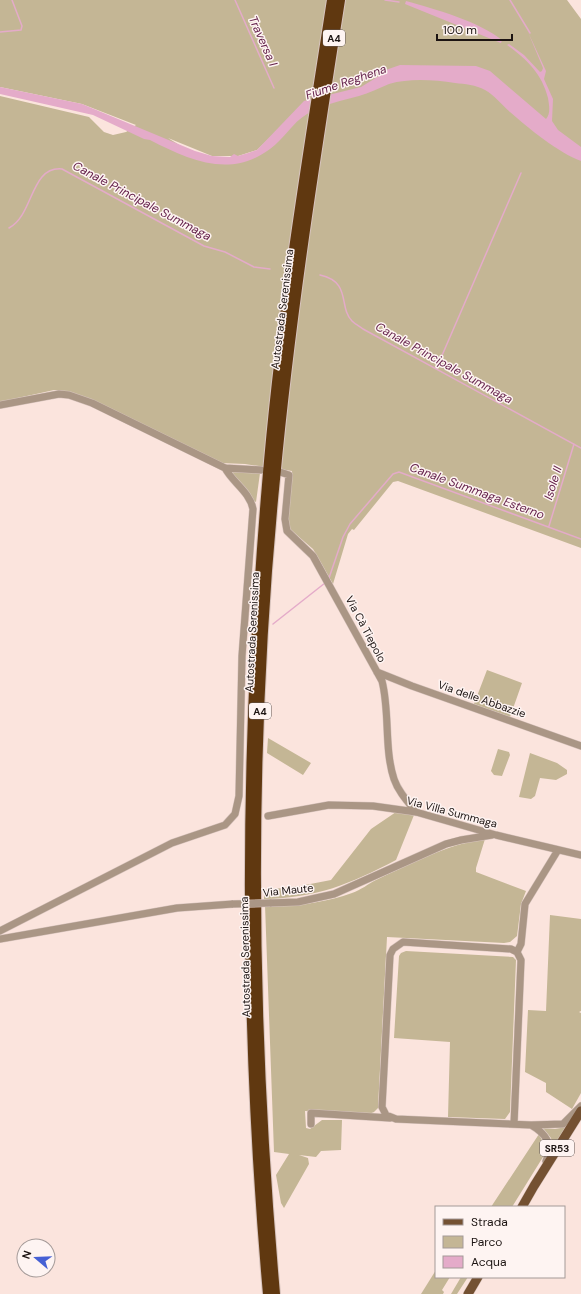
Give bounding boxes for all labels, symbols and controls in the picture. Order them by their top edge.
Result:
water label: Traversa I [245,13,281,69]
scale bar [437,16,512,42]
text: 100 m [443,22,477,38]
road number: A4 [323,30,345,46]
water label: Fiume Reghena [303,61,389,103]
water label: Canale Principale Summaga [70,158,214,245]
street label: Autostrada Serenissima [268,248,296,370]
water label: Canale Principale Summaga [372,319,516,408]
water label: Canale Summaga Esterno [407,459,547,523]
water label: Isole II [540,464,566,502]
street label: Autostrada Serenissima [242,571,262,693]
street label: Via Cà Tiepolo [343,593,389,665]
street label: Via delle Abbazzie [436,677,528,721]
road number: A4 [249,703,271,719]
street label: Via Villa Summaga [405,793,499,831]
street label: Via Maute [262,880,314,900]
street label: Autostrada Serenissima [237,896,253,1018]
road number: SR53 [540,1140,574,1156]
legend [435,1206,565,1278]
text: Strada [471,1214,508,1230]
text: Parco [471,1234,502,1250]
north arrow [16,1238,56,1278]
text: N [19,1249,34,1261]
text: Acqua [471,1254,506,1270]

